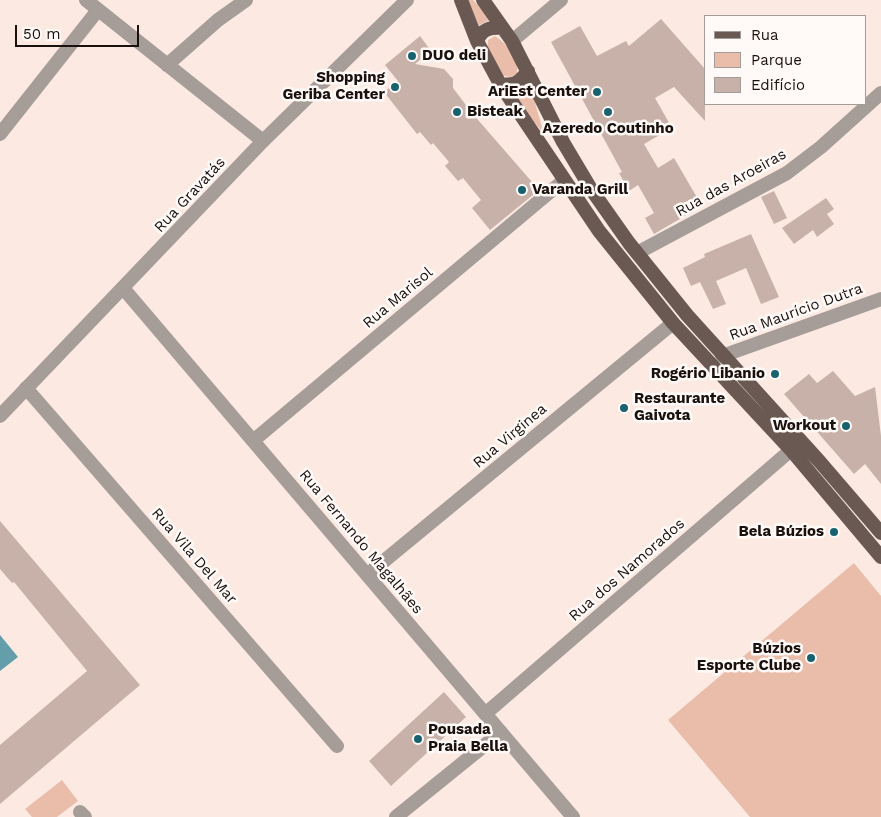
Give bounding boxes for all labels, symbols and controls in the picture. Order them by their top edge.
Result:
scale bar [18,15,141,47]
legend [704,15,866,105]
text: 50 m [23,25,60,43]
text: Rua [751,26,779,44]
place label: DUO deli [422,47,486,65]
marker: DUO deli [406,50,418,62]
text: Parque [751,51,802,69]
place label: Shopping Geriba Center [282,69,385,104]
text: Edifício [751,76,805,94]
marker: Shopping Geriba Center [389,81,401,93]
place label: AriEst Center [488,83,587,101]
marker: AriEst Center [591,86,603,98]
place label: Bisteak [467,103,523,121]
marker: Bisteak [451,106,463,118]
marker: Azeredo Coutinho [602,106,614,118]
place label: Azeredo Coutinho [542,120,674,138]
street label: Rua das Aroeiras [673,145,789,221]
street label: Rua Gravatás [151,154,229,236]
place label: Varanda Grill [532,181,628,199]
marker: Varanda Grill [516,184,528,196]
street label: Rua Marisol [359,264,437,332]
street label: Rua Maurício Dutra [727,280,865,344]
place label: Rogério Libanio [651,365,765,383]
marker: Rogério Libanio [769,368,781,380]
place label: Restaurante Gaivota [634,390,725,425]
street label: Rua Virginea [470,400,550,472]
marker: Restaurante Gaivota [618,402,630,414]
place label: Workout [773,417,836,435]
marker: Workout [840,420,852,432]
street label: Rua Fernando Magalhães [295,466,427,618]
street label: Rua Vila Del Mar [147,504,241,608]
street label: Rua dos Namorados [565,515,689,625]
place label: Bela Búzios [738,523,824,541]
marker: Bela Búzios [828,526,840,538]
place label: Búzios Esporte Clube [697,640,801,675]
marker: Búzios Esporte Clube [805,652,817,664]
place label: Pousada Praia Bella [428,721,508,756]
marker: Pousada Praia Bella [412,733,424,745]

